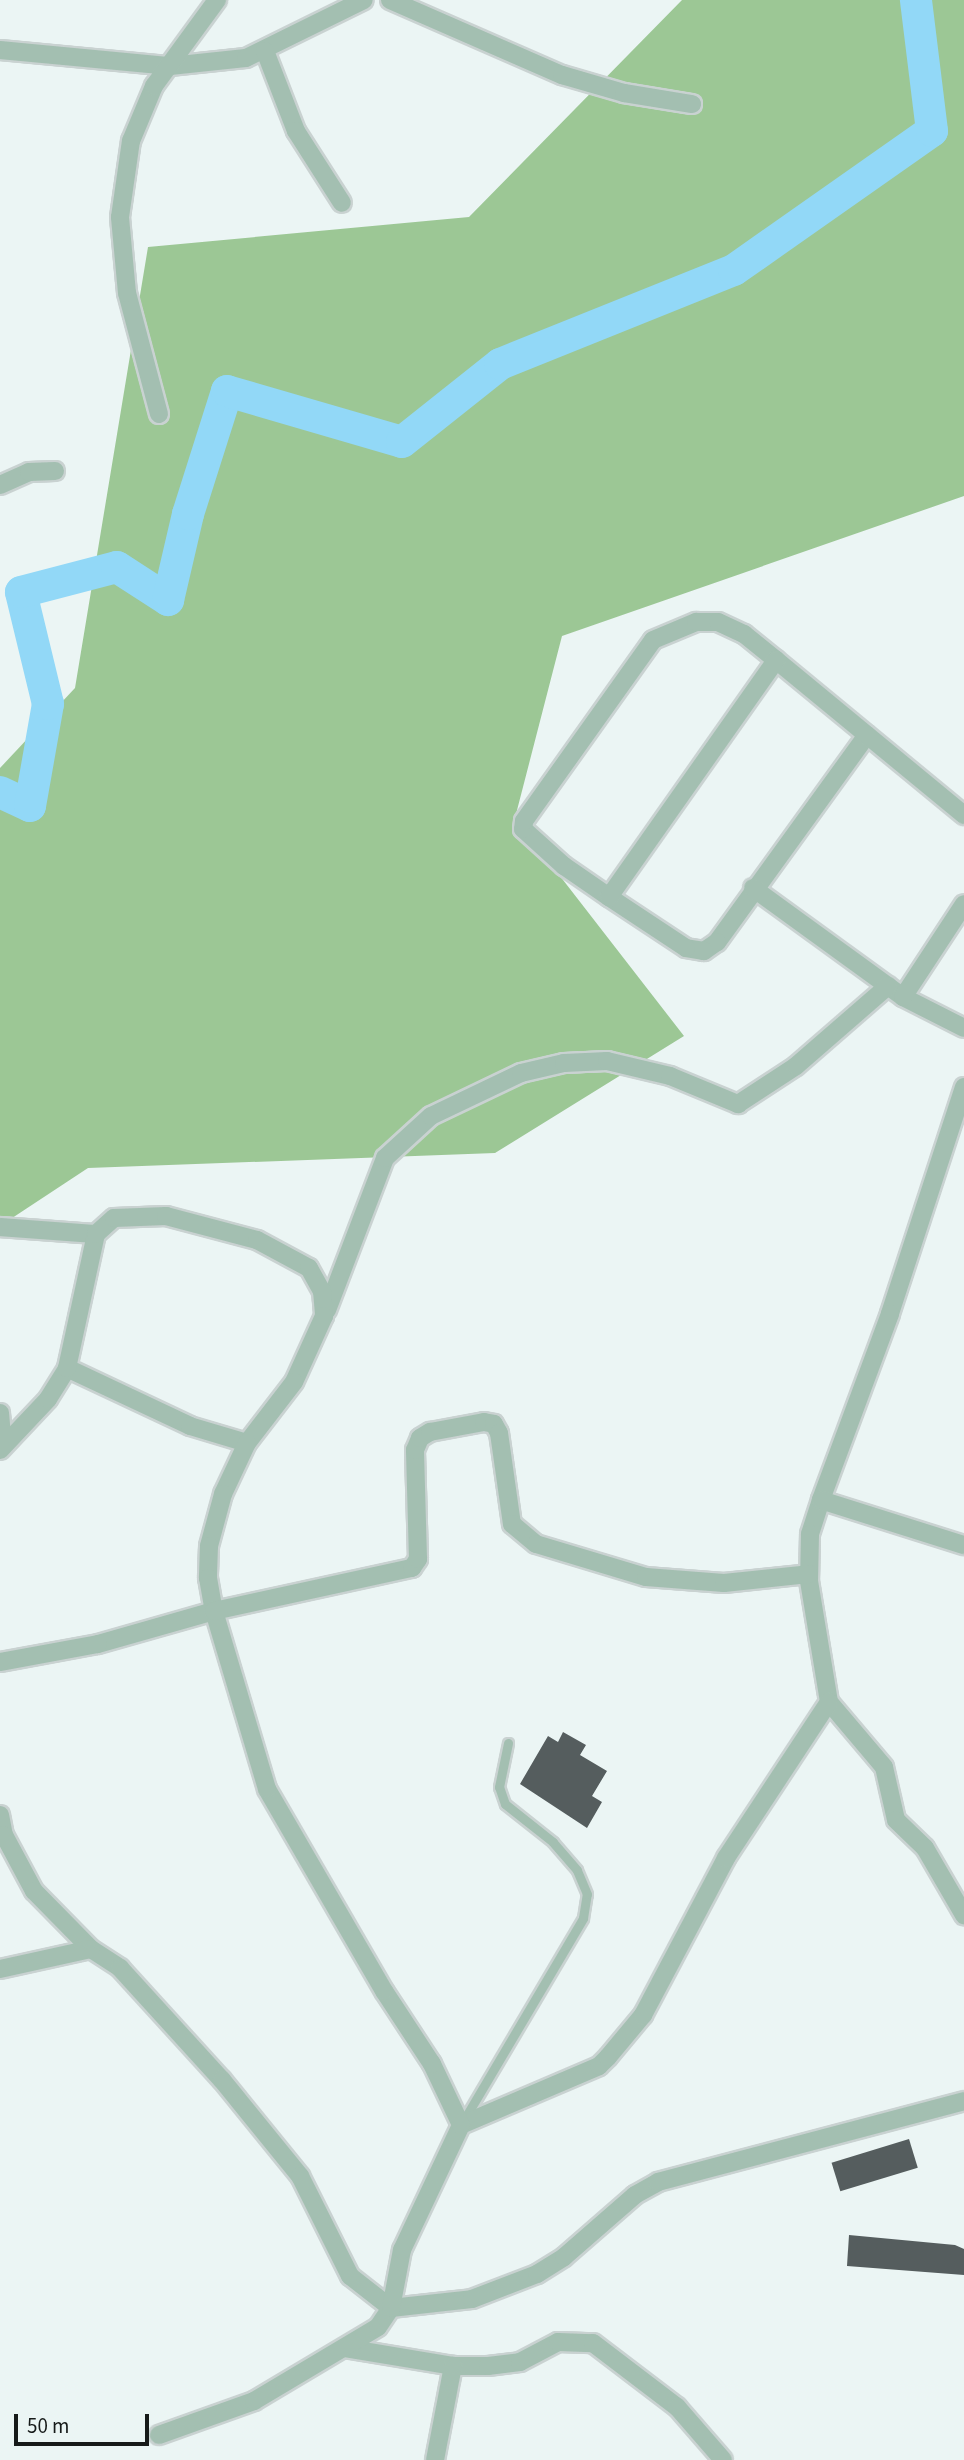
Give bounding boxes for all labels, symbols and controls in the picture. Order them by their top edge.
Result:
scale bar [18,2400,152,2444]
text: 50 m [27,2411,69,2441]

